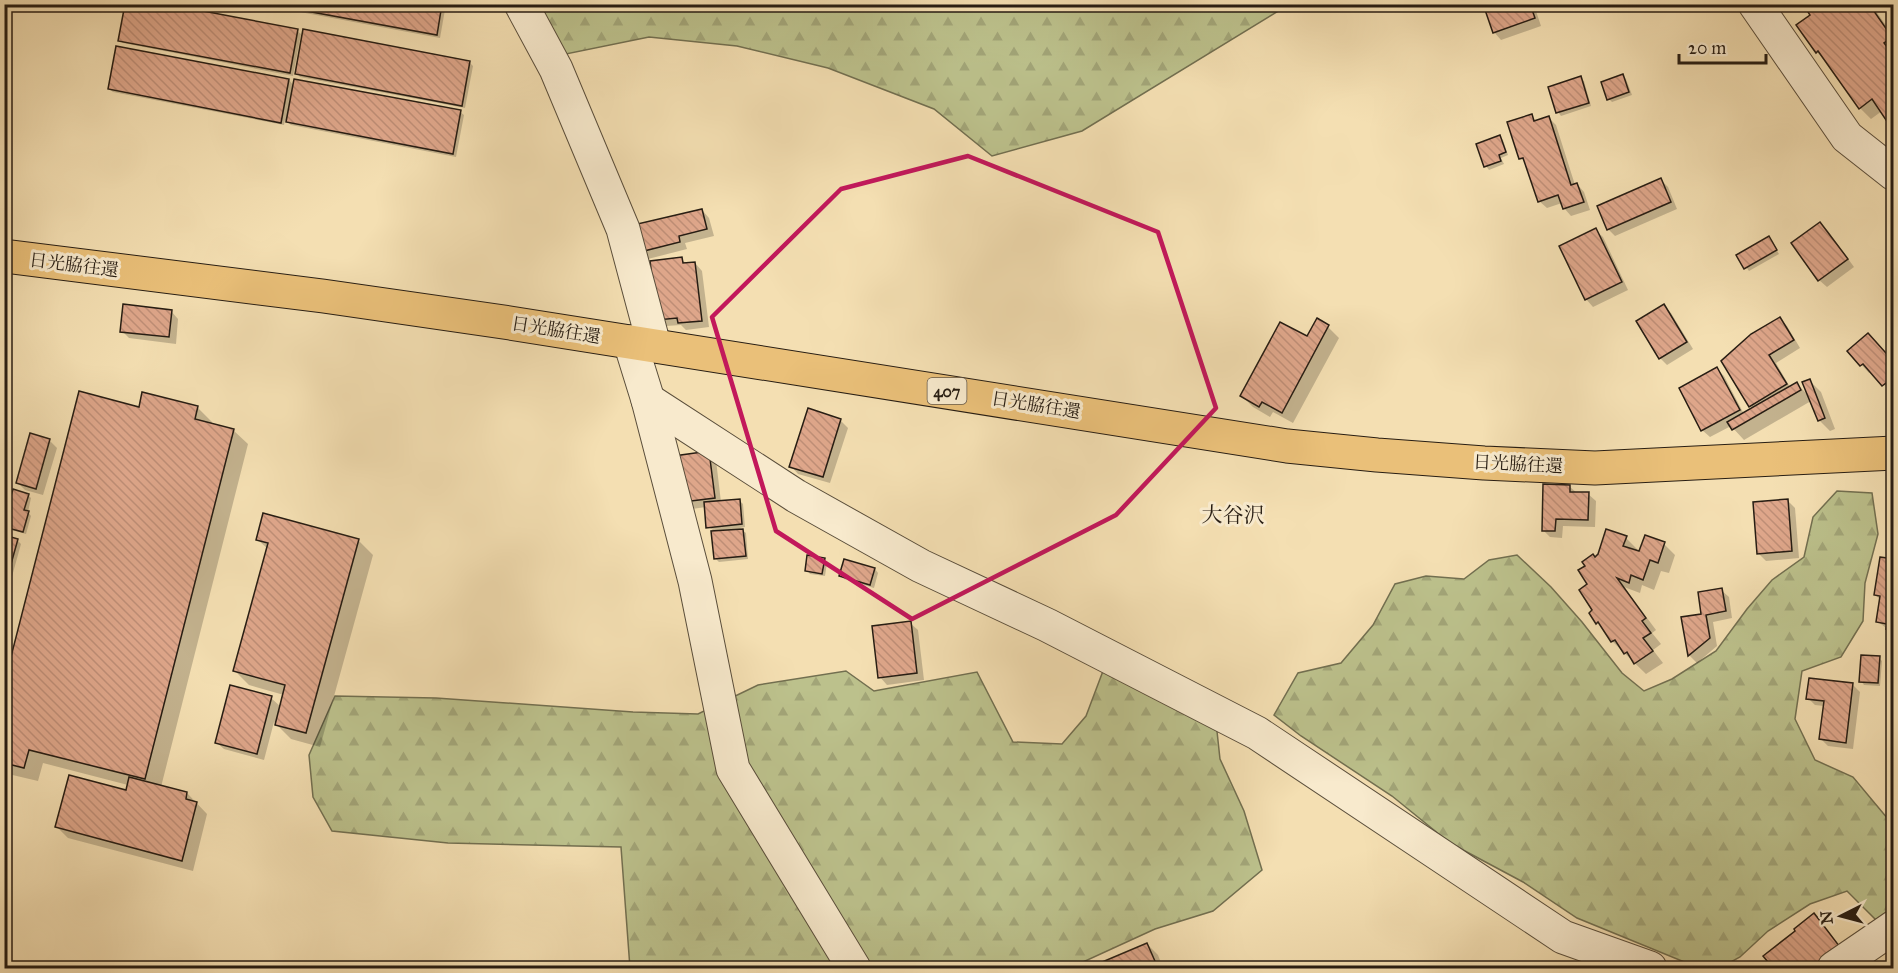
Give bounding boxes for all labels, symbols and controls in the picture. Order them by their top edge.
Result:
scale bar [1679,27,1766,65]
text: 20 m [1688,37,1726,59]
street label: 日光脇往還 [28,249,120,281]
street label: 日光脇往還 [510,312,602,348]
road number: 407 [928,378,966,404]
street label: 日光脇往還 [990,387,1082,423]
street label: 日光脇往還 [1472,451,1564,477]
district label: 大谷沢 [1202,502,1265,528]
north arrow [1811,886,1871,946]
text: N [1816,909,1837,925]

